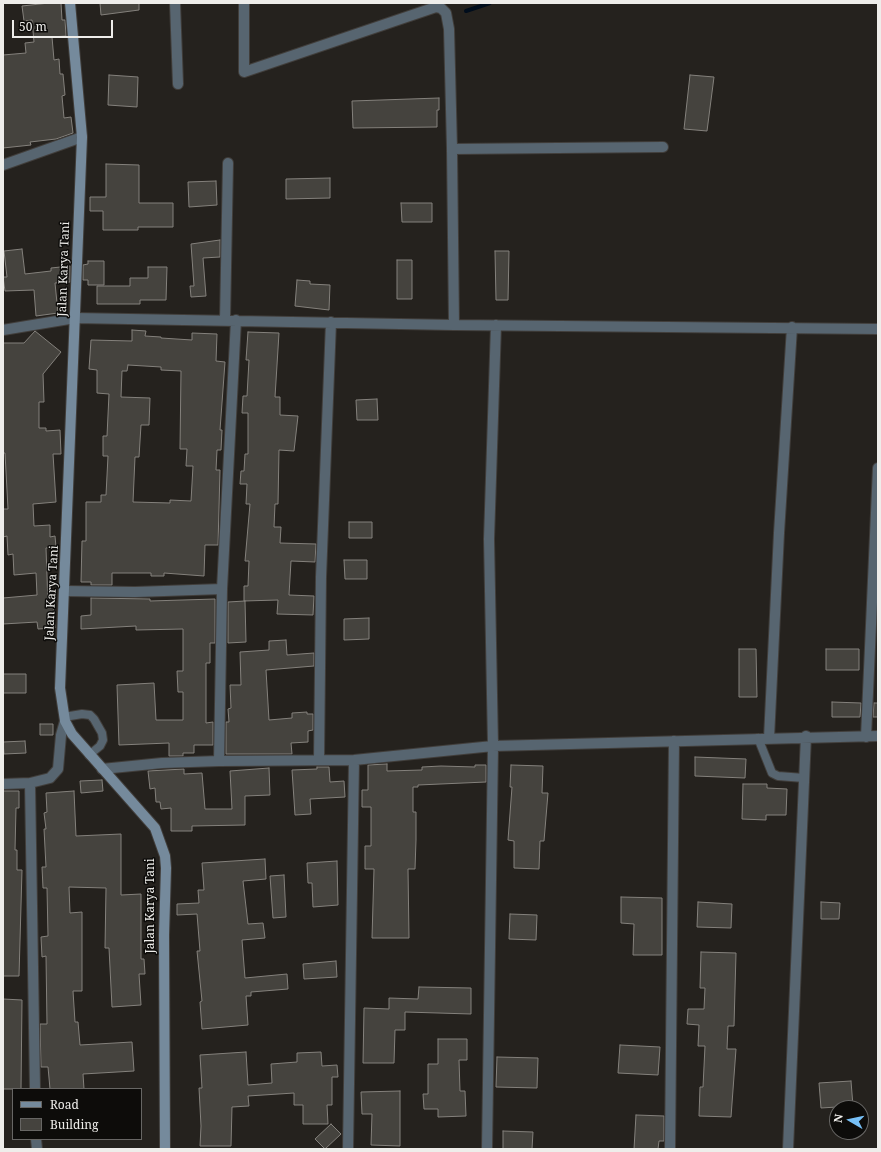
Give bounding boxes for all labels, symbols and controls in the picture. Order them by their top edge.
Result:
scale bar [14,12,115,38]
text: 50 m [19,18,47,35]
street label: Jalan Karya Tani [55,221,73,317]
street label: Jalan Karya Tani [42,545,62,641]
street label: Jalan Karya Tani [144,858,158,954]
legend [12,1088,142,1140]
text: Road [50,1096,79,1113]
north arrow [829,1100,869,1140]
text: N [830,1113,846,1124]
text: Building [50,1116,98,1133]

